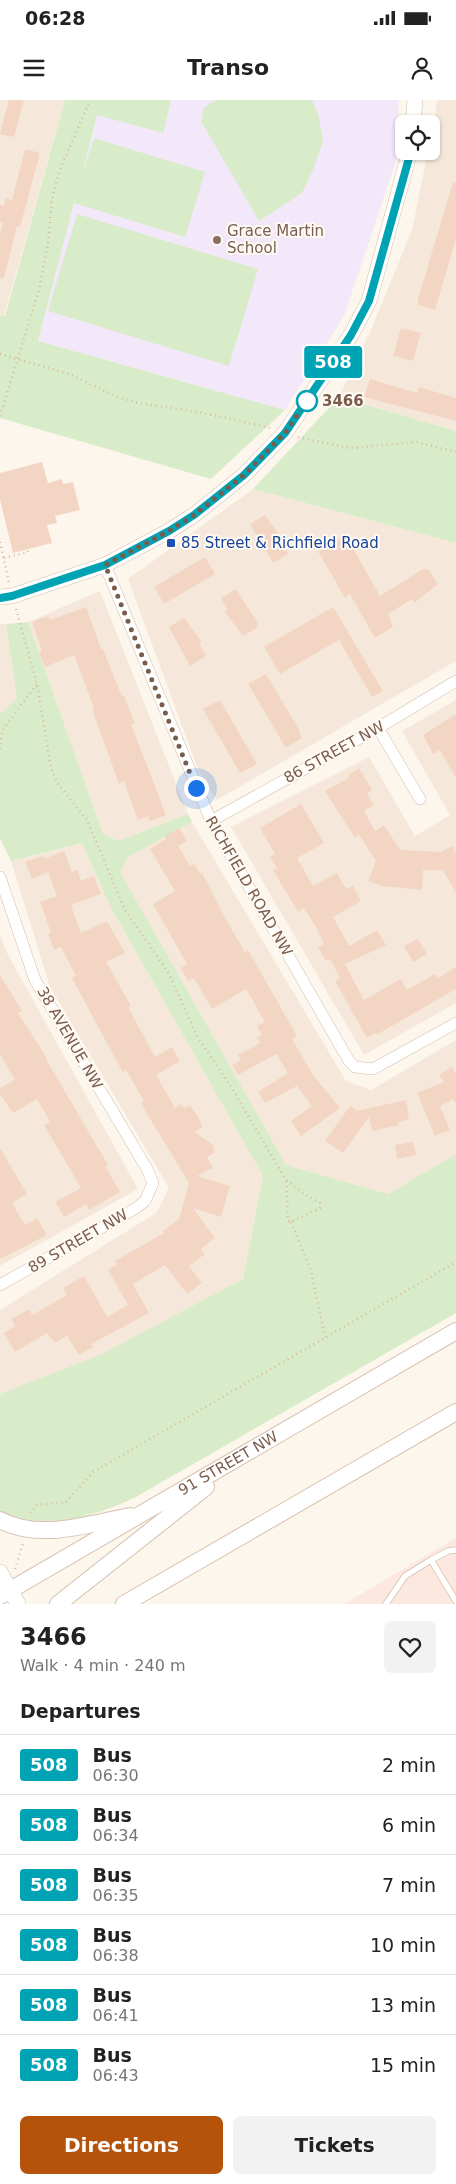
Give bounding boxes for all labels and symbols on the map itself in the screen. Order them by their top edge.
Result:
place label: Grace Martin School [227,222,324,257]
marker: Grace Martin School [211,234,223,246]
line badge: 508 [304,346,362,378]
marker: 3466 [296,390,318,412]
place label: 3466 [322,392,364,410]
place label: 85 Street & Richfield Road [181,534,379,552]
marker: 85 Street & Richfield Road [165,537,177,549]
street label: 86 STREET NW [281,717,387,787]
your location [184,776,209,801]
street label: RICHFIELD ROAD NW [202,813,296,959]
street label: 38 AVENUE NW [33,984,107,1093]
street label: 89 STREET NW [25,1205,131,1277]
street label: 91 STREET NW [175,1427,281,1499]

